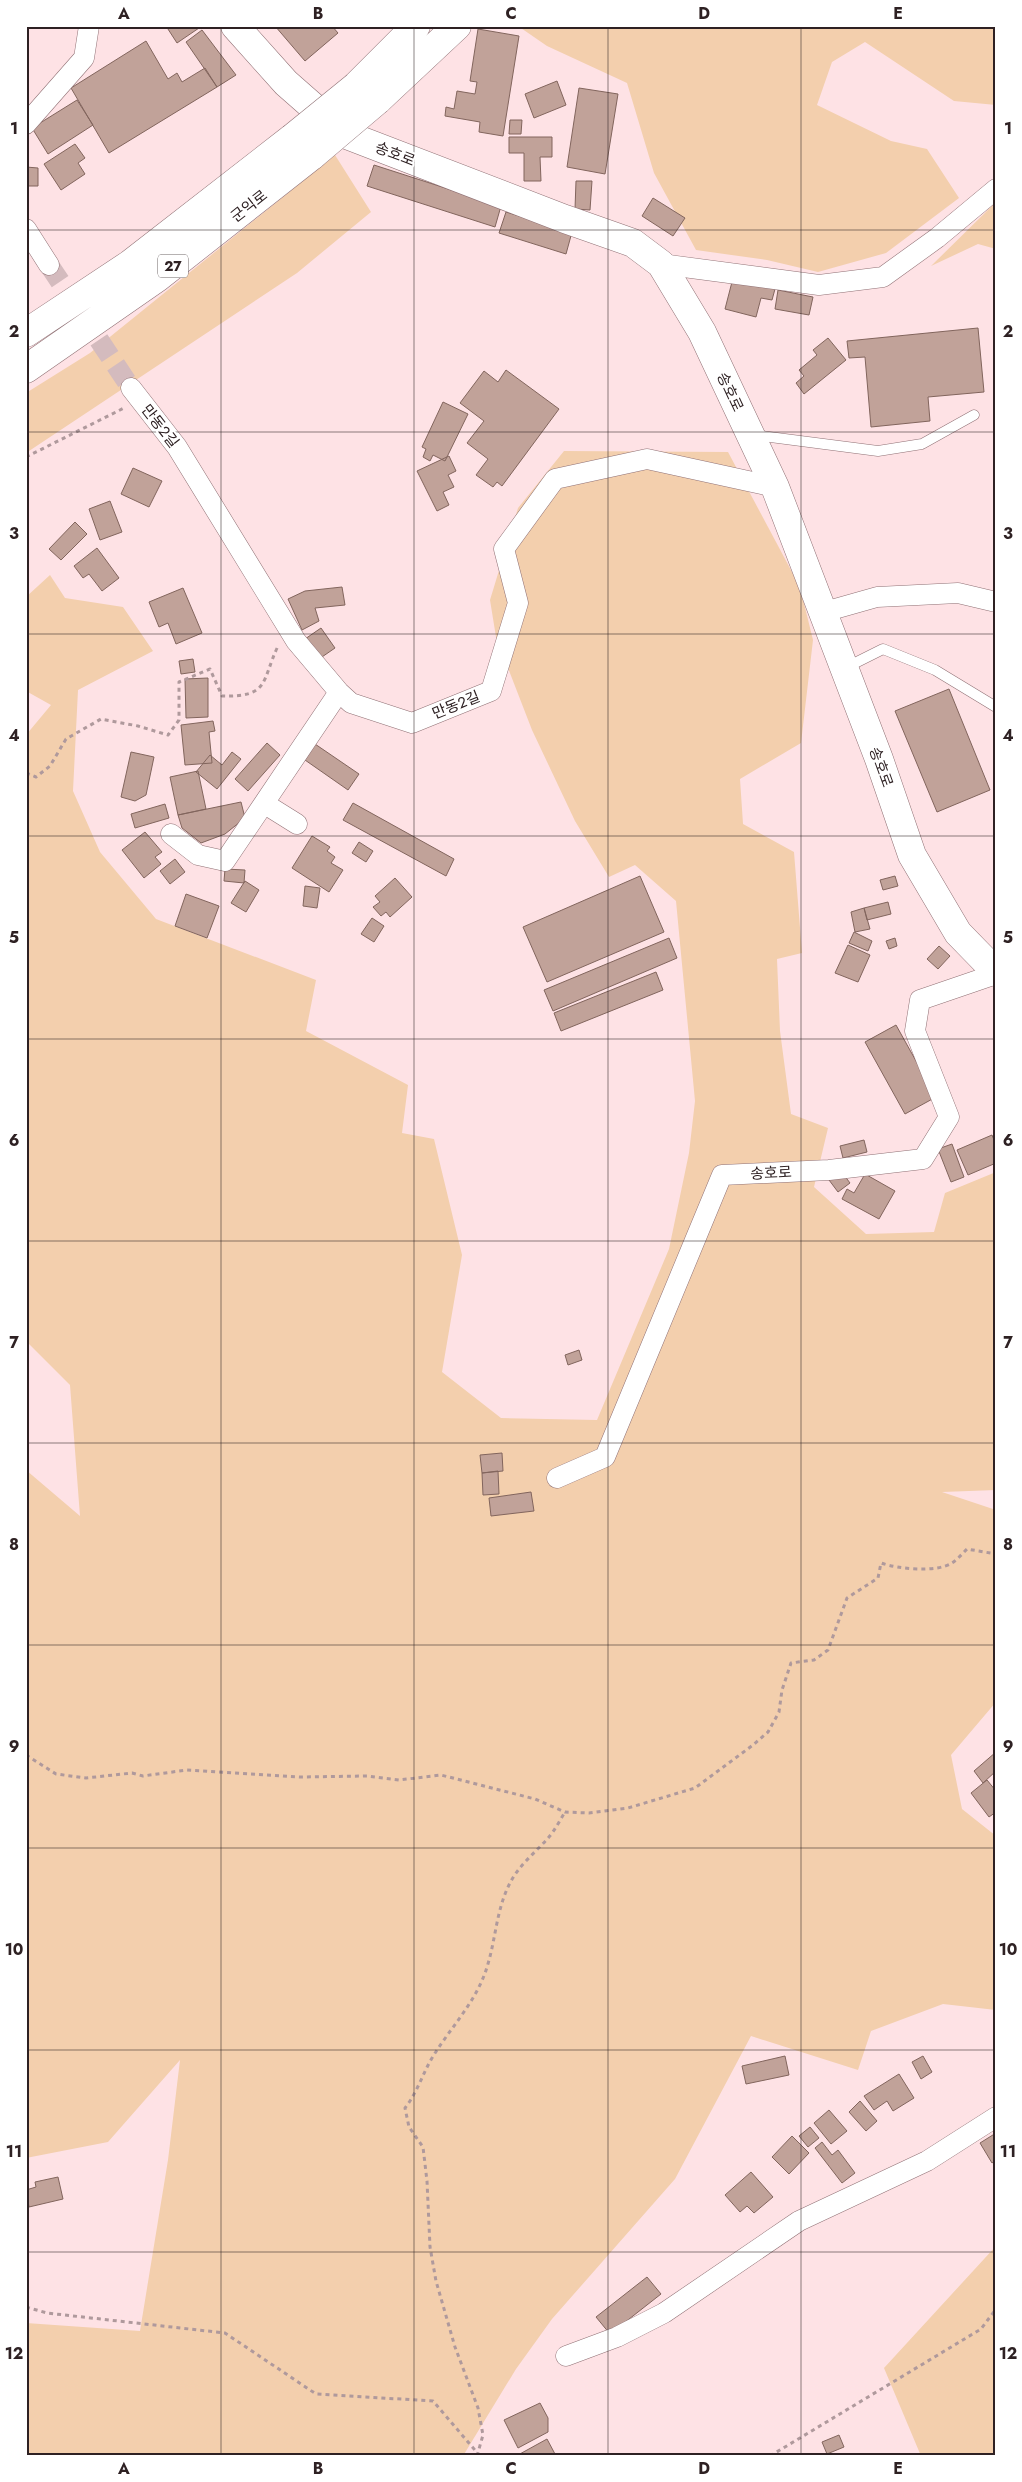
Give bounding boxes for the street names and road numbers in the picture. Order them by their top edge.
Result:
street label: 송호로 [372,136,418,172]
street label: 군익로 [226,185,272,227]
road number: 27 [158,255,188,278]
street label: 송호로 [711,369,749,415]
street label: 만동2길 [136,400,184,452]
street label: 만동2길 [429,685,483,725]
street label: 송호로 [864,744,898,790]
street label: 송호로 [750,1161,792,1185]

